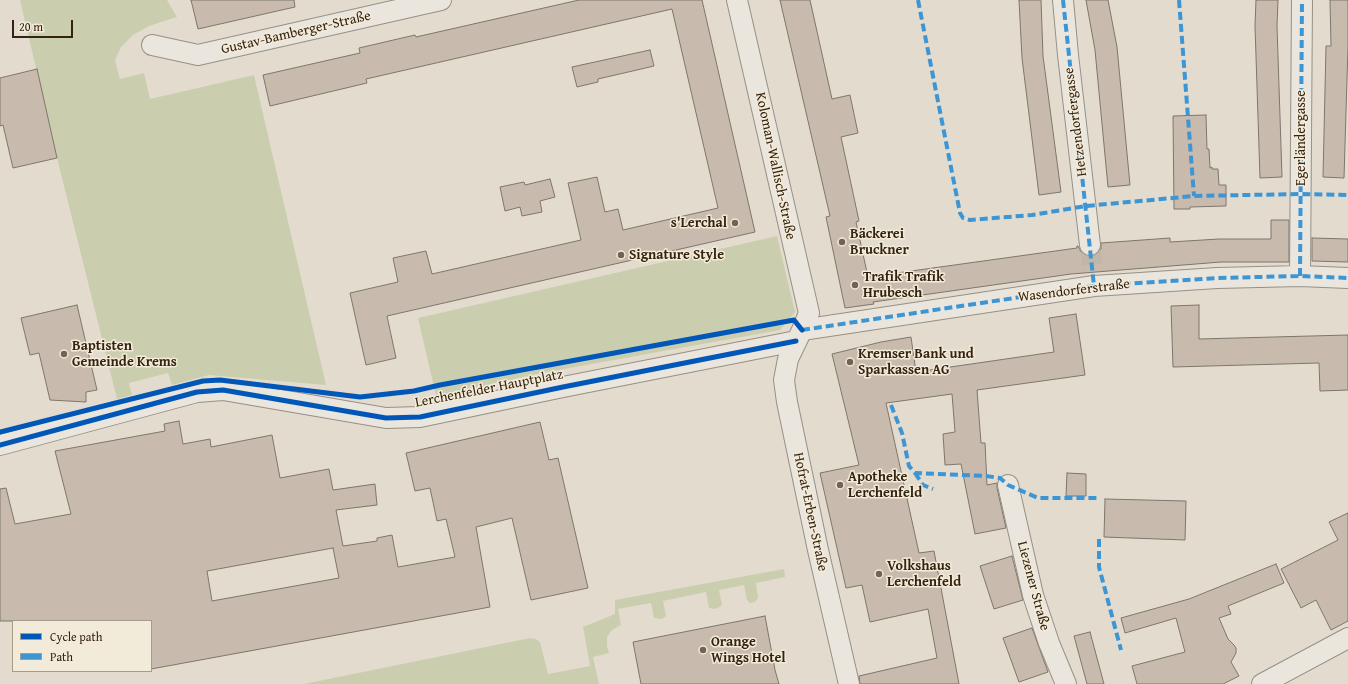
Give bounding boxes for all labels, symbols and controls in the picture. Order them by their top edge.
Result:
street label: Gustav-Bamberger-Straße [220,8,372,58]
scale bar [14,12,75,38]
text: 20 m [19,18,43,35]
street label: Hetzendorfergasse [1061,66,1091,178]
street label: Egerländergasse [1293,90,1309,186]
street label: Koloman-Wallisch-Straße [751,91,799,241]
place label: s'Lerchal [671,215,727,231]
marker: s'Lerchal [730,218,740,228]
place label: Bäckerei Bruckner [850,226,909,258]
marker: Bäckerei Bruckner [837,237,847,247]
place label: Signature Style [629,247,724,263]
marker: Signature Style [616,250,626,260]
place label: Trafik Trafik Hrubesch [863,269,944,302]
street label: Wasendorferstraße [1017,276,1131,306]
marker: Trafik Trafik Hrubesch [850,280,860,290]
place label: Baptisten Gemeinde Krems [72,338,177,370]
place label: Kremser Bank und Sparkassen AG [858,346,974,378]
marker: Baptisten Gemeinde Krems [59,349,69,359]
marker: Kremser Bank und Sparkassen AG [845,357,855,367]
street label: Lerchenfelder Hauptplatz [414,366,564,412]
street label: Hofrat-Erben-Straße [789,451,831,573]
place label: Apotheke Lerchenfeld [848,469,922,502]
marker: Apotheke Lerchenfeld [835,480,845,490]
street label: Liezener Straße [1013,539,1053,633]
place label: Volkshaus Lerchenfeld [887,558,961,590]
marker: Volkshaus Lerchenfeld [874,569,884,579]
legend [12,620,152,672]
text: Cycle path [50,628,102,645]
place label: Orange Wings Hotel [711,634,786,666]
marker: Orange Wings Hotel [698,645,708,655]
text: Path [50,648,73,665]

